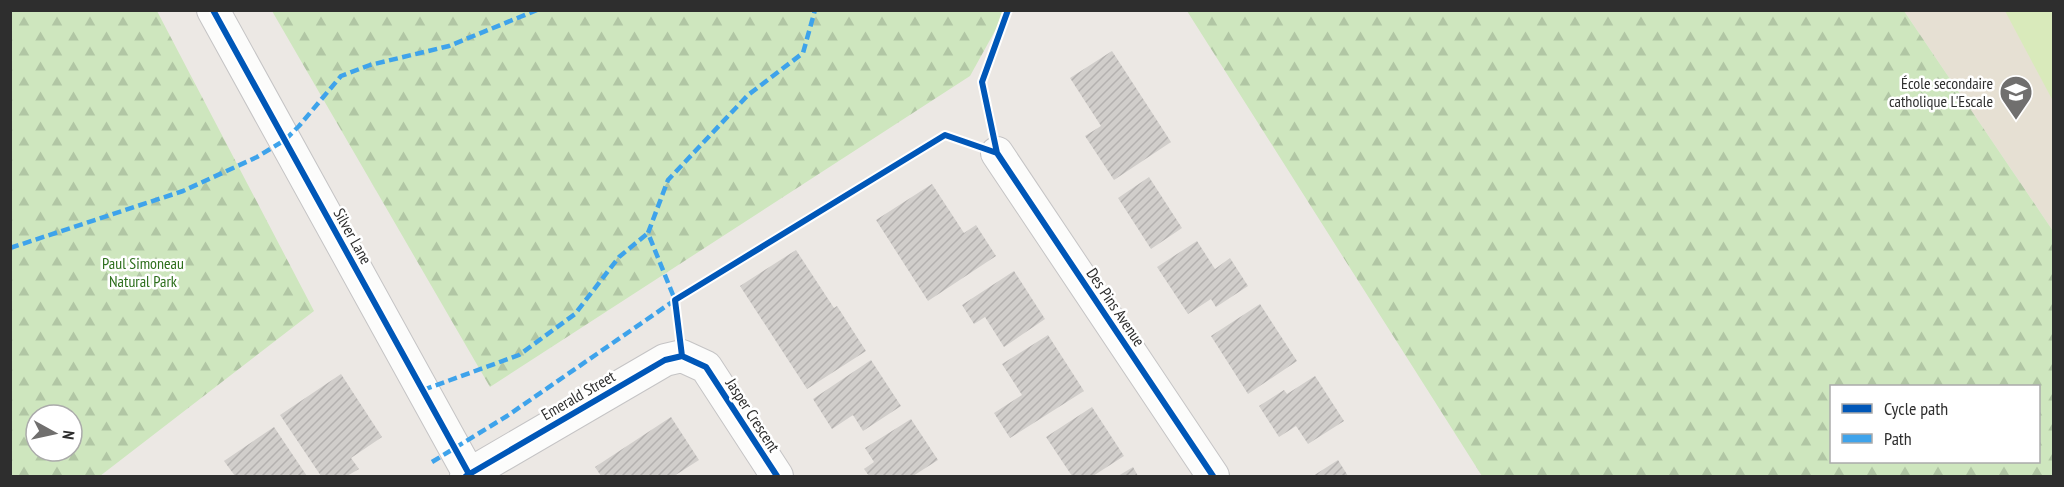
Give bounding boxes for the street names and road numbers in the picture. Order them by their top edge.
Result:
street label: Silver Lane [329,204,377,268]
street label: Des Pins Avenue [1082,264,1150,350]
street label: Emerald Street [538,366,619,424]
street label: Jasper Crescent [721,373,785,456]

